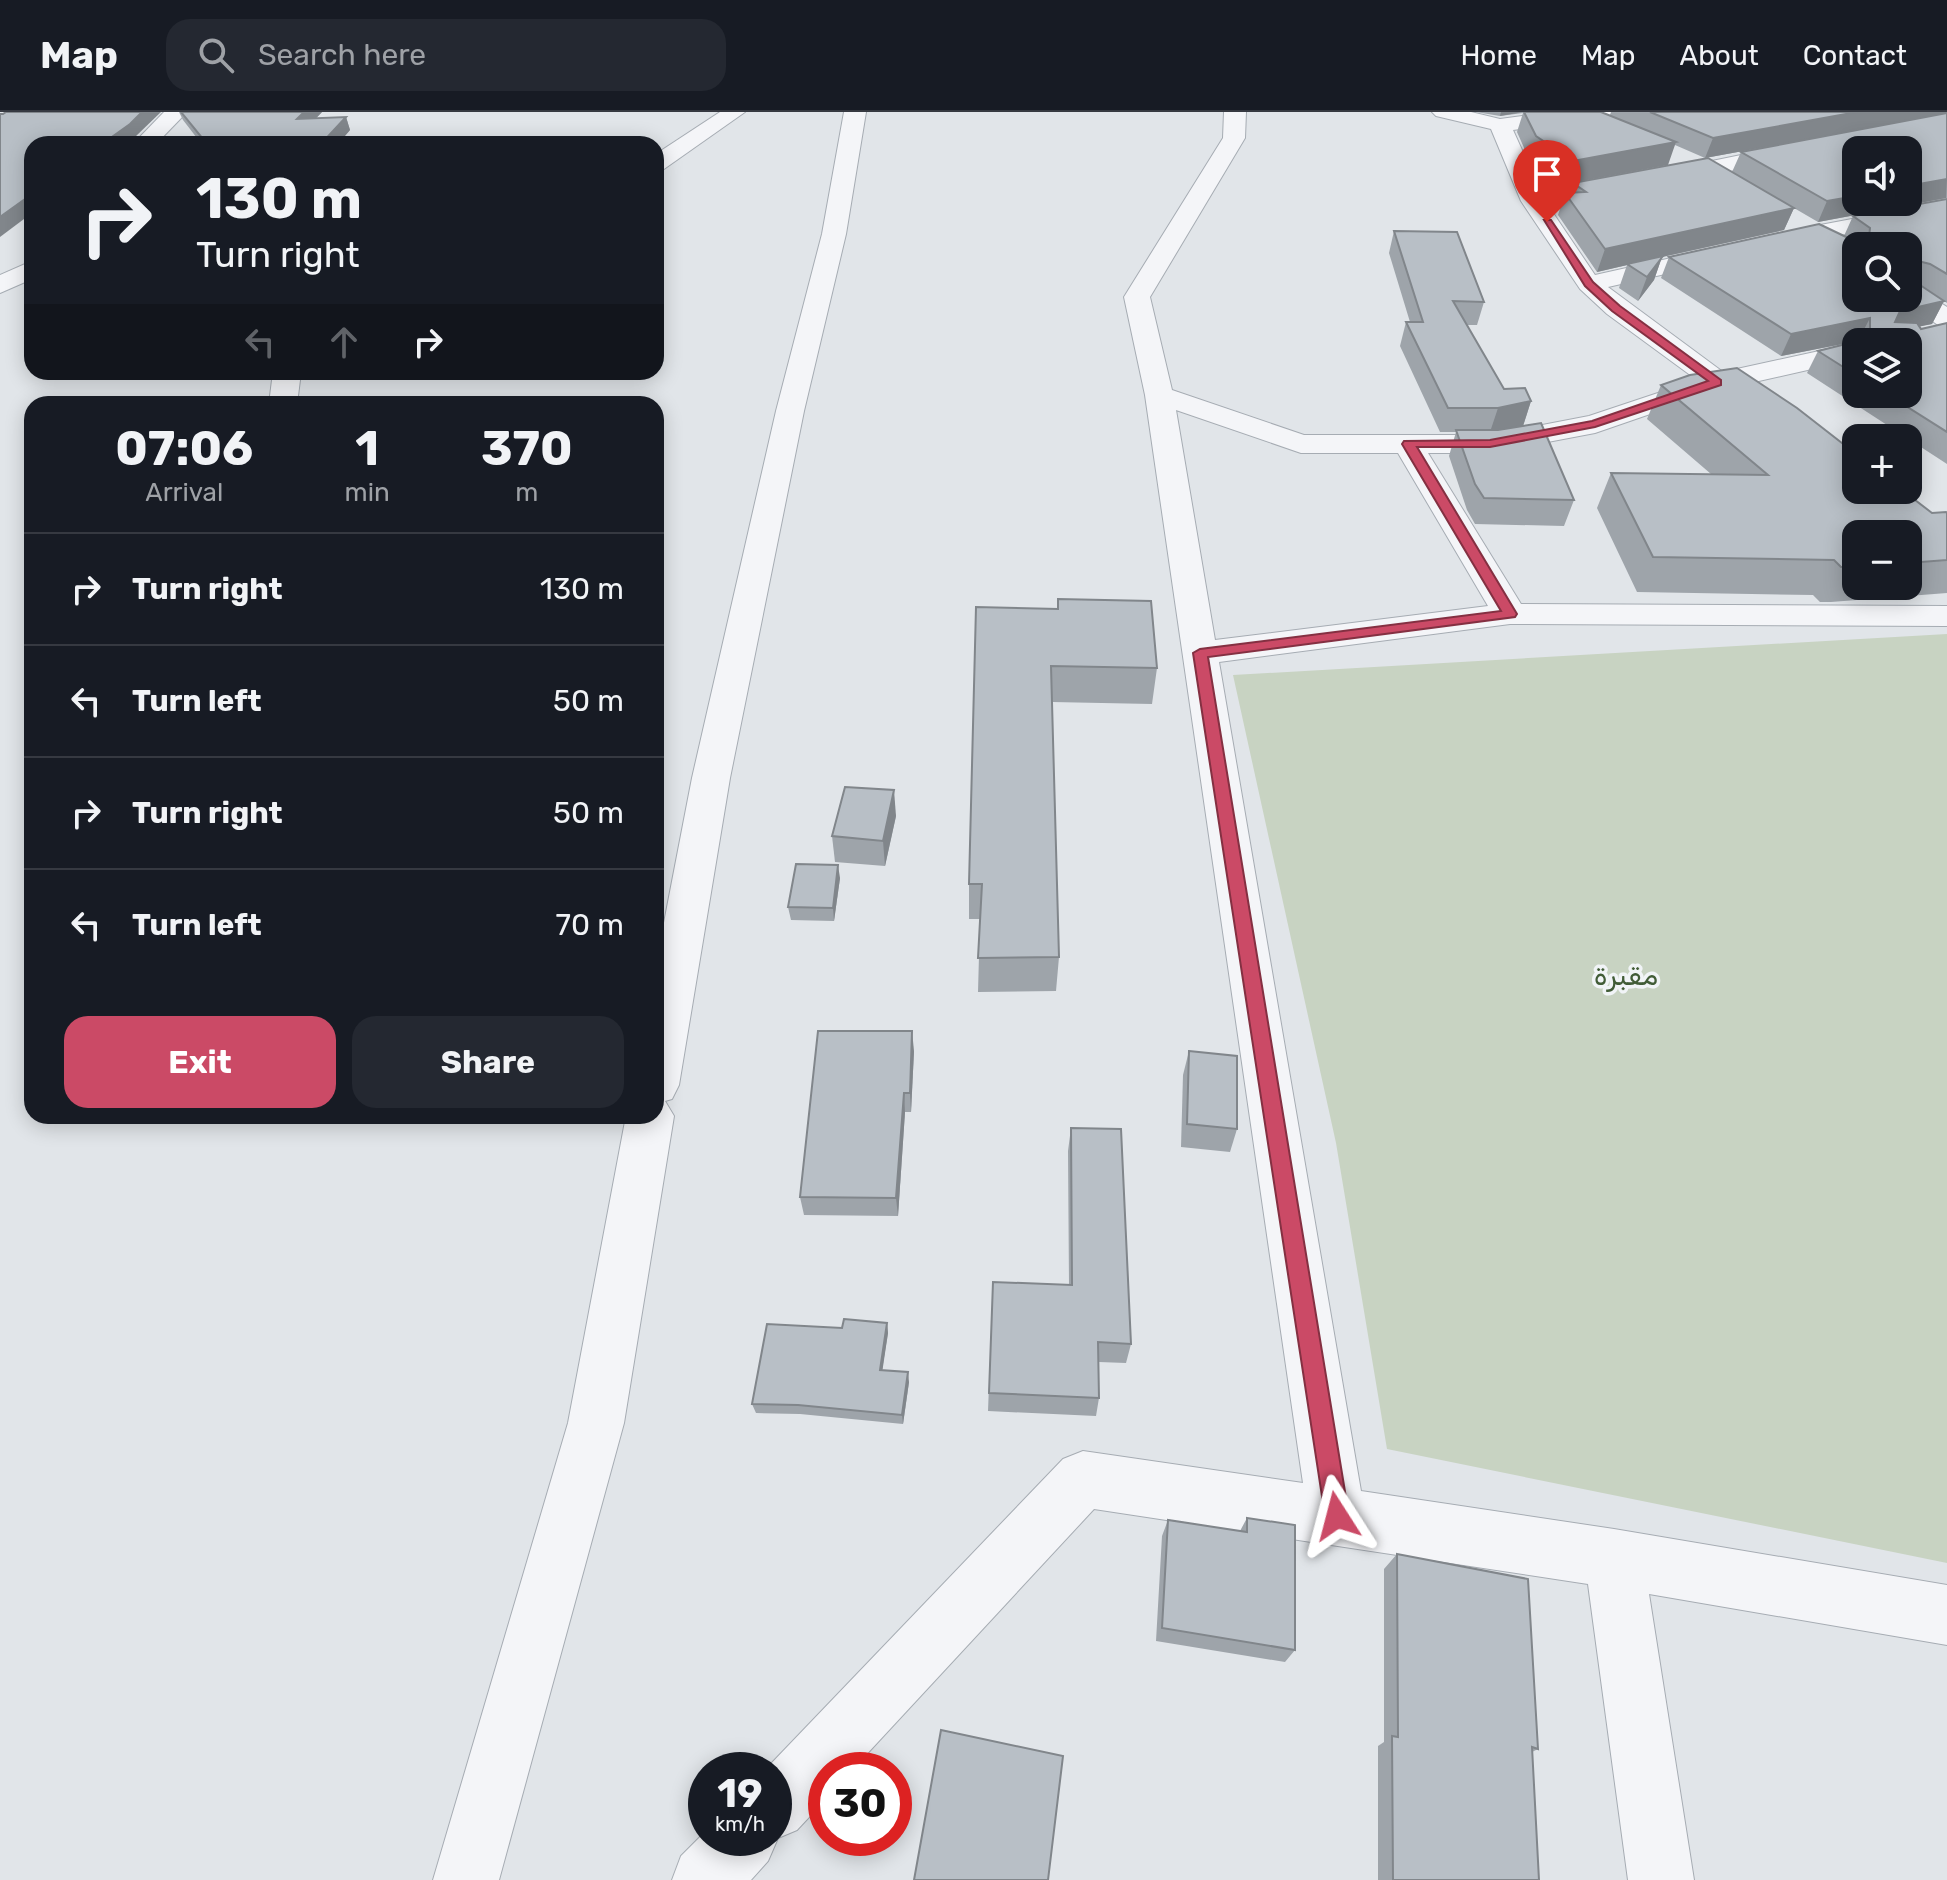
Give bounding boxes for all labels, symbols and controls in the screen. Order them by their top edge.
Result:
search box [166,19,726,91]
text: Map [40,32,118,78]
icon: search [194,33,238,77]
text: Search here [258,37,426,73]
text: Home [1460,39,1537,72]
text: Map [1581,39,1635,72]
text: About [1679,39,1759,72]
text: Contact [1803,39,1907,72]
map controls [1842,136,1922,600]
button: sound [1842,136,1922,216]
pin [1513,140,1581,222]
icon: arrive [1525,152,1569,196]
text: 130 m [196,166,362,232]
icon: right [64,168,168,272]
button: search [1842,232,1922,312]
text: Turn right [196,233,360,276]
icon: left [238,320,282,364]
icon: ahead [322,320,366,364]
icon: right [406,320,450,364]
button: layers [1842,328,1922,408]
text: 07:06 [115,420,253,477]
text: 1 [355,420,379,477]
text: 370 [481,420,573,477]
button: + [1842,424,1922,504]
text: Arrival [145,477,223,508]
text: min [345,477,390,508]
text: m [515,477,538,508]
button: − [1842,520,1922,600]
icon: right [64,567,108,611]
text: Turn right [132,571,283,607]
text: 130 m [540,571,624,607]
icon: left [64,679,108,723]
text: Turn left [132,683,262,719]
text: 50 m [553,683,624,719]
icon: right [64,791,108,835]
text: Turn right [132,795,283,831]
text: 50 m [553,795,624,831]
icon: left [64,903,108,947]
text: Turn left [132,907,262,943]
text: 70 m [556,907,624,943]
park label: مقبرة [1594,959,1658,992]
button: Exit [64,1016,336,1108]
button: Share [352,1016,624,1108]
position arrow [1295,1474,1379,1558]
speed limit sign: 30 [808,1752,912,1856]
text: 19 [717,1770,763,1817]
text: km/h [715,1812,765,1836]

